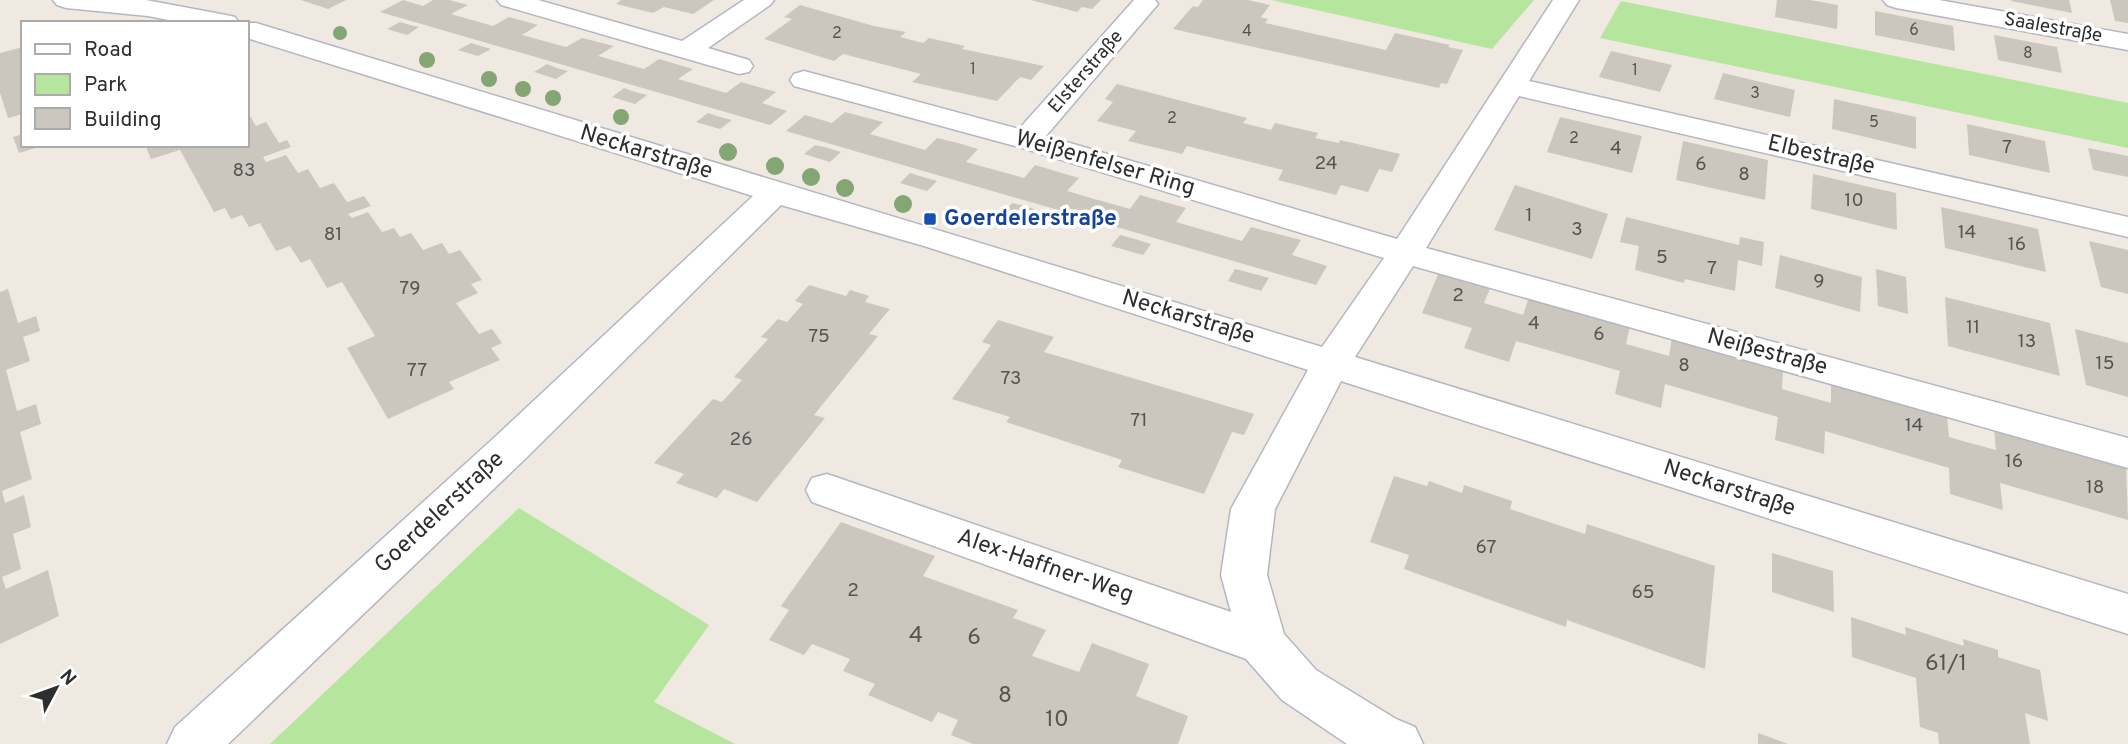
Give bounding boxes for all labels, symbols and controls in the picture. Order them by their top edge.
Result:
street label: Saalestraße [2002,8,2104,48]
legend [21,21,248,147]
house number: 6 [1909,21,1919,41]
house number: 4 [1242,22,1252,42]
house number: 2 [832,24,842,44]
street label: Elsterstraße [1043,25,1129,119]
text: Road [84,37,133,64]
house number: 8 [2023,44,2033,64]
house number: 1 [970,60,976,80]
house number: 1 [1632,61,1638,81]
text: Park [84,72,127,99]
house number: 3 [1750,84,1760,104]
text: Building [84,107,162,134]
house number: 2 [1167,109,1177,129]
house number: 5 [1869,113,1879,133]
street label: Neckarstraße [576,119,716,187]
street label: Weißenfelser Ring [1012,124,1198,204]
house number: 2 [1569,129,1579,149]
street label: Elbestraße [1765,130,1877,182]
house number: 7 [2002,136,2012,160]
house number: 4 [1610,137,1622,161]
house number: 24 [1314,152,1338,176]
house number: 6 [1695,153,1707,177]
house number: 83 [232,159,256,183]
house number: 8 [1738,163,1750,187]
house number: 10 [1844,189,1864,213]
house number: 1 [1525,204,1533,228]
place label: Goerdelerstraße [944,205,1117,234]
marker: Goerdelerstraße [922,211,938,227]
house number: 3 [1571,218,1583,242]
house number: 14 [1958,221,1976,245]
house number: 81 [324,223,342,247]
house number: 16 [2008,233,2026,257]
house number: 5 [1656,246,1668,270]
house number: 7 [1707,257,1717,281]
house number: 9 [1813,270,1825,294]
house number: 79 [399,277,421,301]
street label: Neckarstraße [1118,284,1258,352]
house number: 2 [1452,284,1464,308]
house number: 4 [1528,312,1540,336]
house number: 11 [1966,316,1980,340]
house number: 6 [1593,323,1605,347]
street label: Neißestraße [1704,323,1830,383]
house number: 75 [808,325,830,349]
house number: 13 [2018,330,2036,354]
house number: 15 [2096,352,2114,376]
house number: 8 [1678,354,1690,378]
house number: 77 [407,359,427,383]
house number: 73 [1000,367,1022,391]
house number: 71 [1130,409,1148,433]
house number: 14 [1905,414,1923,438]
house number: 26 [730,428,752,452]
street label: Goerdelerstraße [369,446,511,580]
house number: 16 [2005,450,2023,474]
street label: Neckarstraße [1659,454,1799,524]
house number: 18 [2086,476,2104,500]
street label: Alex-Haffner-Weg [953,523,1137,611]
house number: 67 [1476,536,1497,560]
house number: 2 [847,579,859,603]
house number: 65 [1631,581,1655,605]
house number: 4 [909,622,923,651]
house number: 6 [967,624,981,653]
house number: 61/1 [1925,650,1967,679]
north arrow [21,653,91,723]
text: N [54,665,81,691]
house number: 8 [998,682,1012,711]
house number: 10 [1045,706,1069,735]

